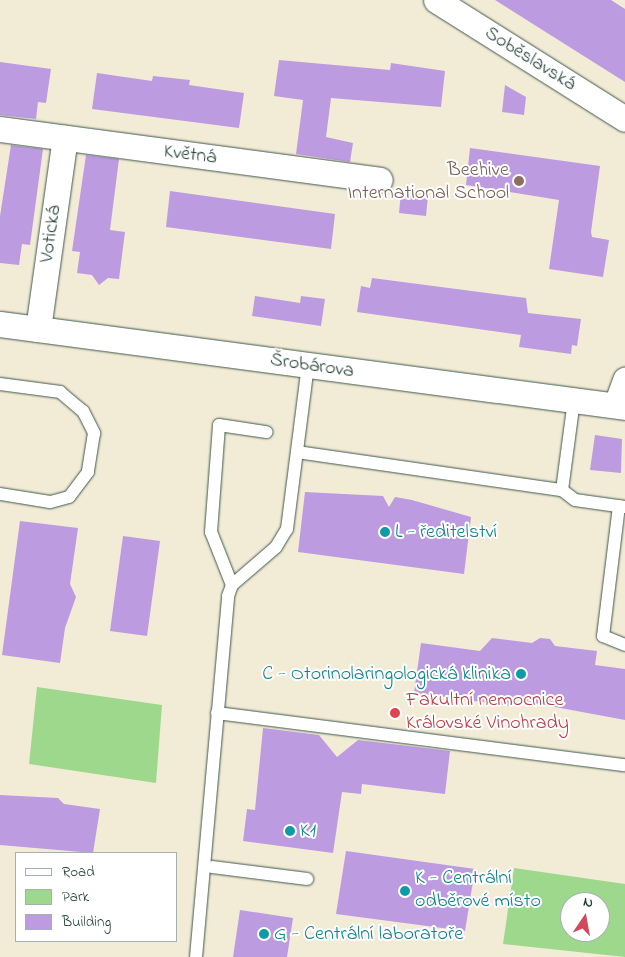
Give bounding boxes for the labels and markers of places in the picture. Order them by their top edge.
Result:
place label: Beehive International School [347,158,509,205]
marker: Beehive International School [513,175,525,187]
place label: L - ředitelství [395,520,497,544]
marker: L - ředitelství [379,526,391,538]
place label: C - Otorinolaringologická klinika [262,662,511,686]
marker: C - Otorinolaringologická klinika [515,668,527,680]
place label: Fakultní nemocnice Královské Vinohrady [406,689,569,736]
marker: Fakultní nemocnice Královské Vinohrady [388,706,402,720]
place label: K1 [300,819,316,843]
marker: K1 [284,825,296,837]
place label: K - Centrální odběrové místo [415,867,541,914]
marker: K - Centrální odběrové místo [399,885,411,897]
place label: G - Centrální laboratoře [274,922,463,946]
marker: G - Centrální laboratoře [258,928,270,940]

